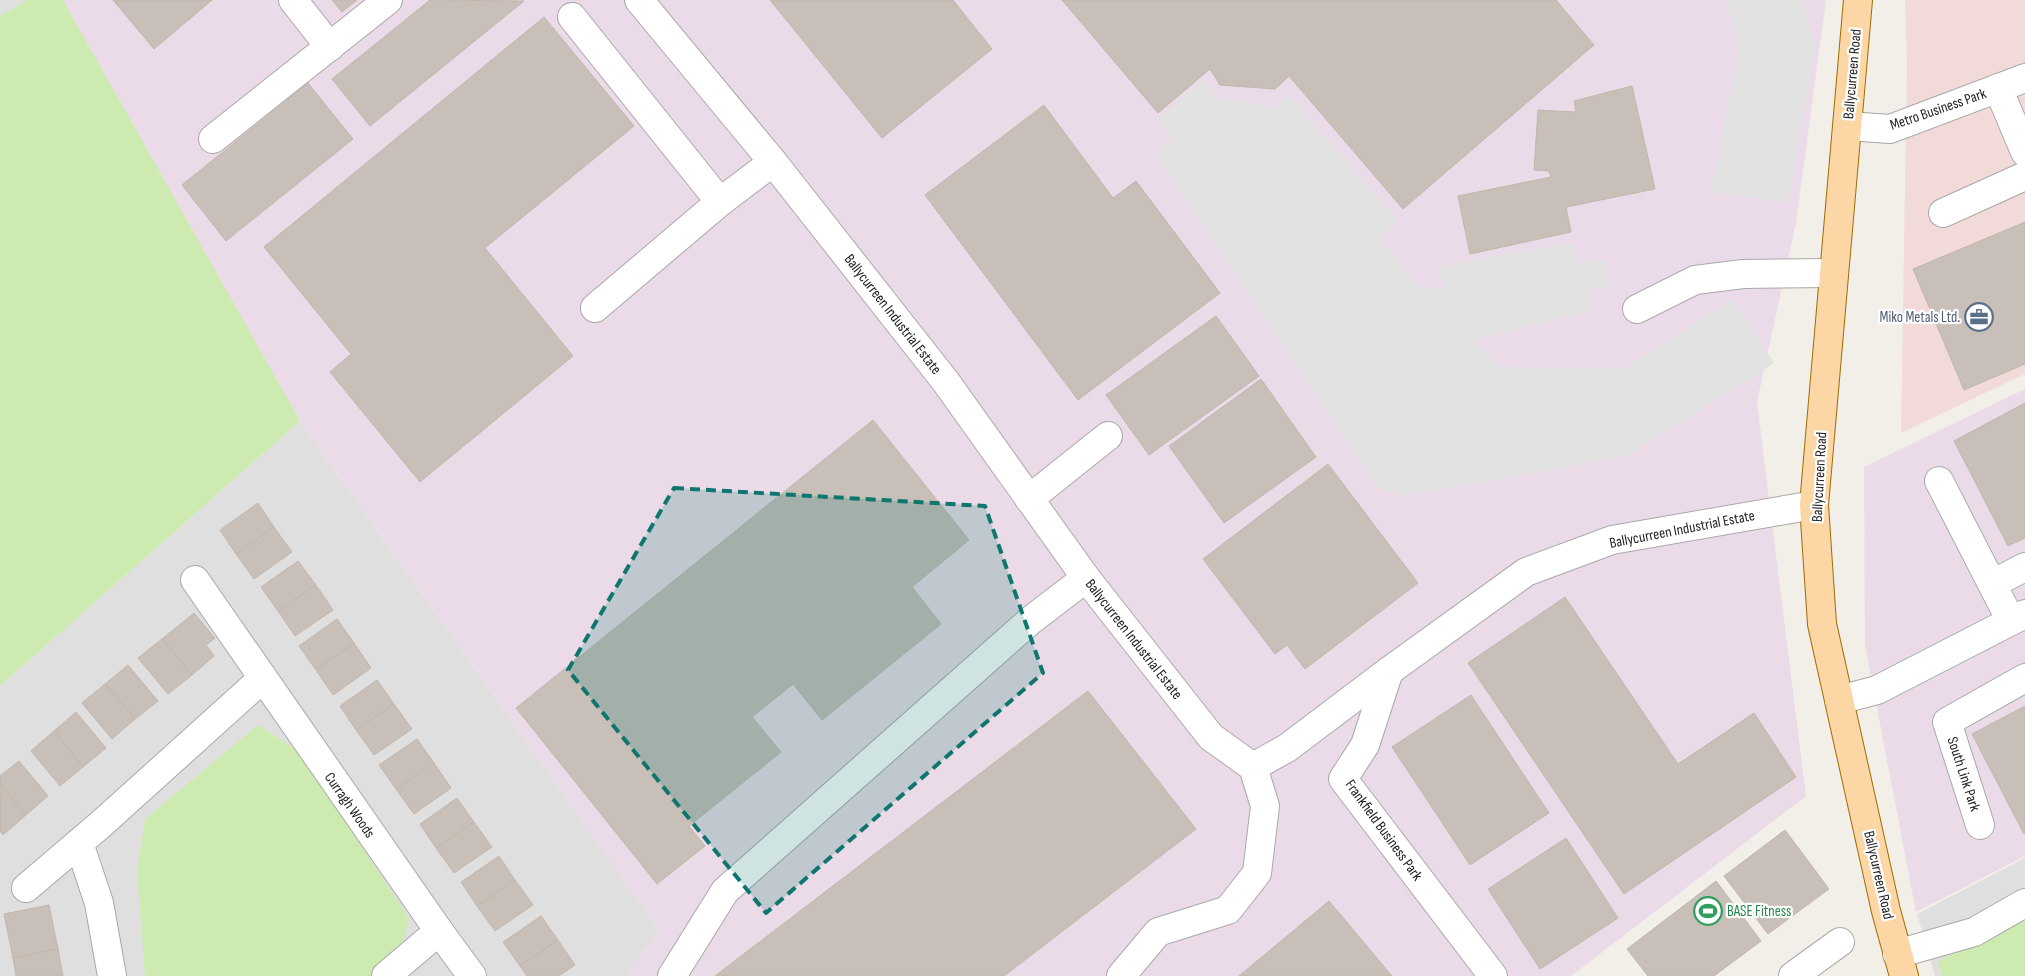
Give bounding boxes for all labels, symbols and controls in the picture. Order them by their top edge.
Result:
street label: Ballycurreen Road [1839,28,1866,120]
street label: Metro Business Park [1887,84,1989,135]
street label: Ballycurreen Industrial Estate [840,250,946,378]
office icon: Miko Metals Ltd. [1964,302,1994,332]
place label: Miko Metals Ltd. [1880,308,1960,327]
street label: Ballycurreen Road [1808,431,1831,523]
street label: Ballycurreen Industrial Estate [1608,506,1756,553]
street label: Ballycurreen Industrial Estate [1081,575,1187,703]
street label: South Link Park [1943,735,1985,814]
street label: Curragh Woods [320,769,379,842]
street label: Frankfield Business Park [1341,776,1427,885]
street label: Ballycurreen Road [1859,829,1898,921]
sports icon: BASE Fitness [1693,896,1723,926]
place label: BASE Fitness [1727,902,1791,921]

